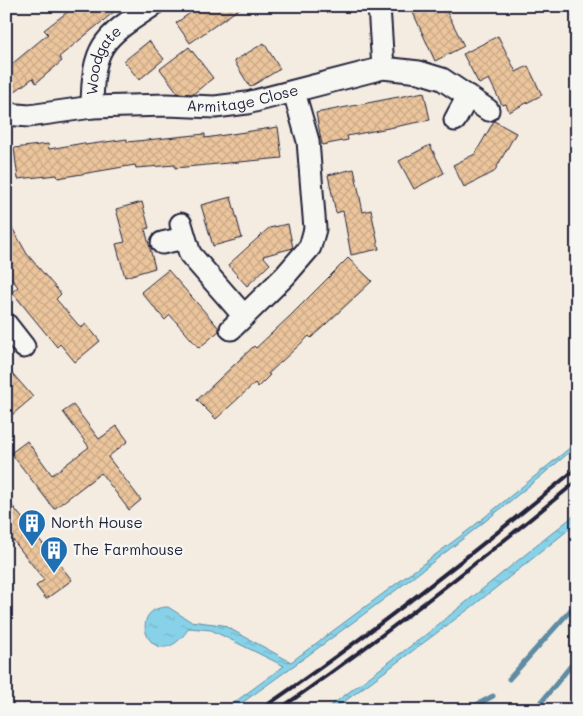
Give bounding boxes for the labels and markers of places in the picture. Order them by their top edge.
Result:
building icon: North House [17,508,47,547]
place label: North House [51,512,143,532]
building icon: The Farmhouse [39,535,69,574]
place label: The Farmhouse [73,539,183,559]

